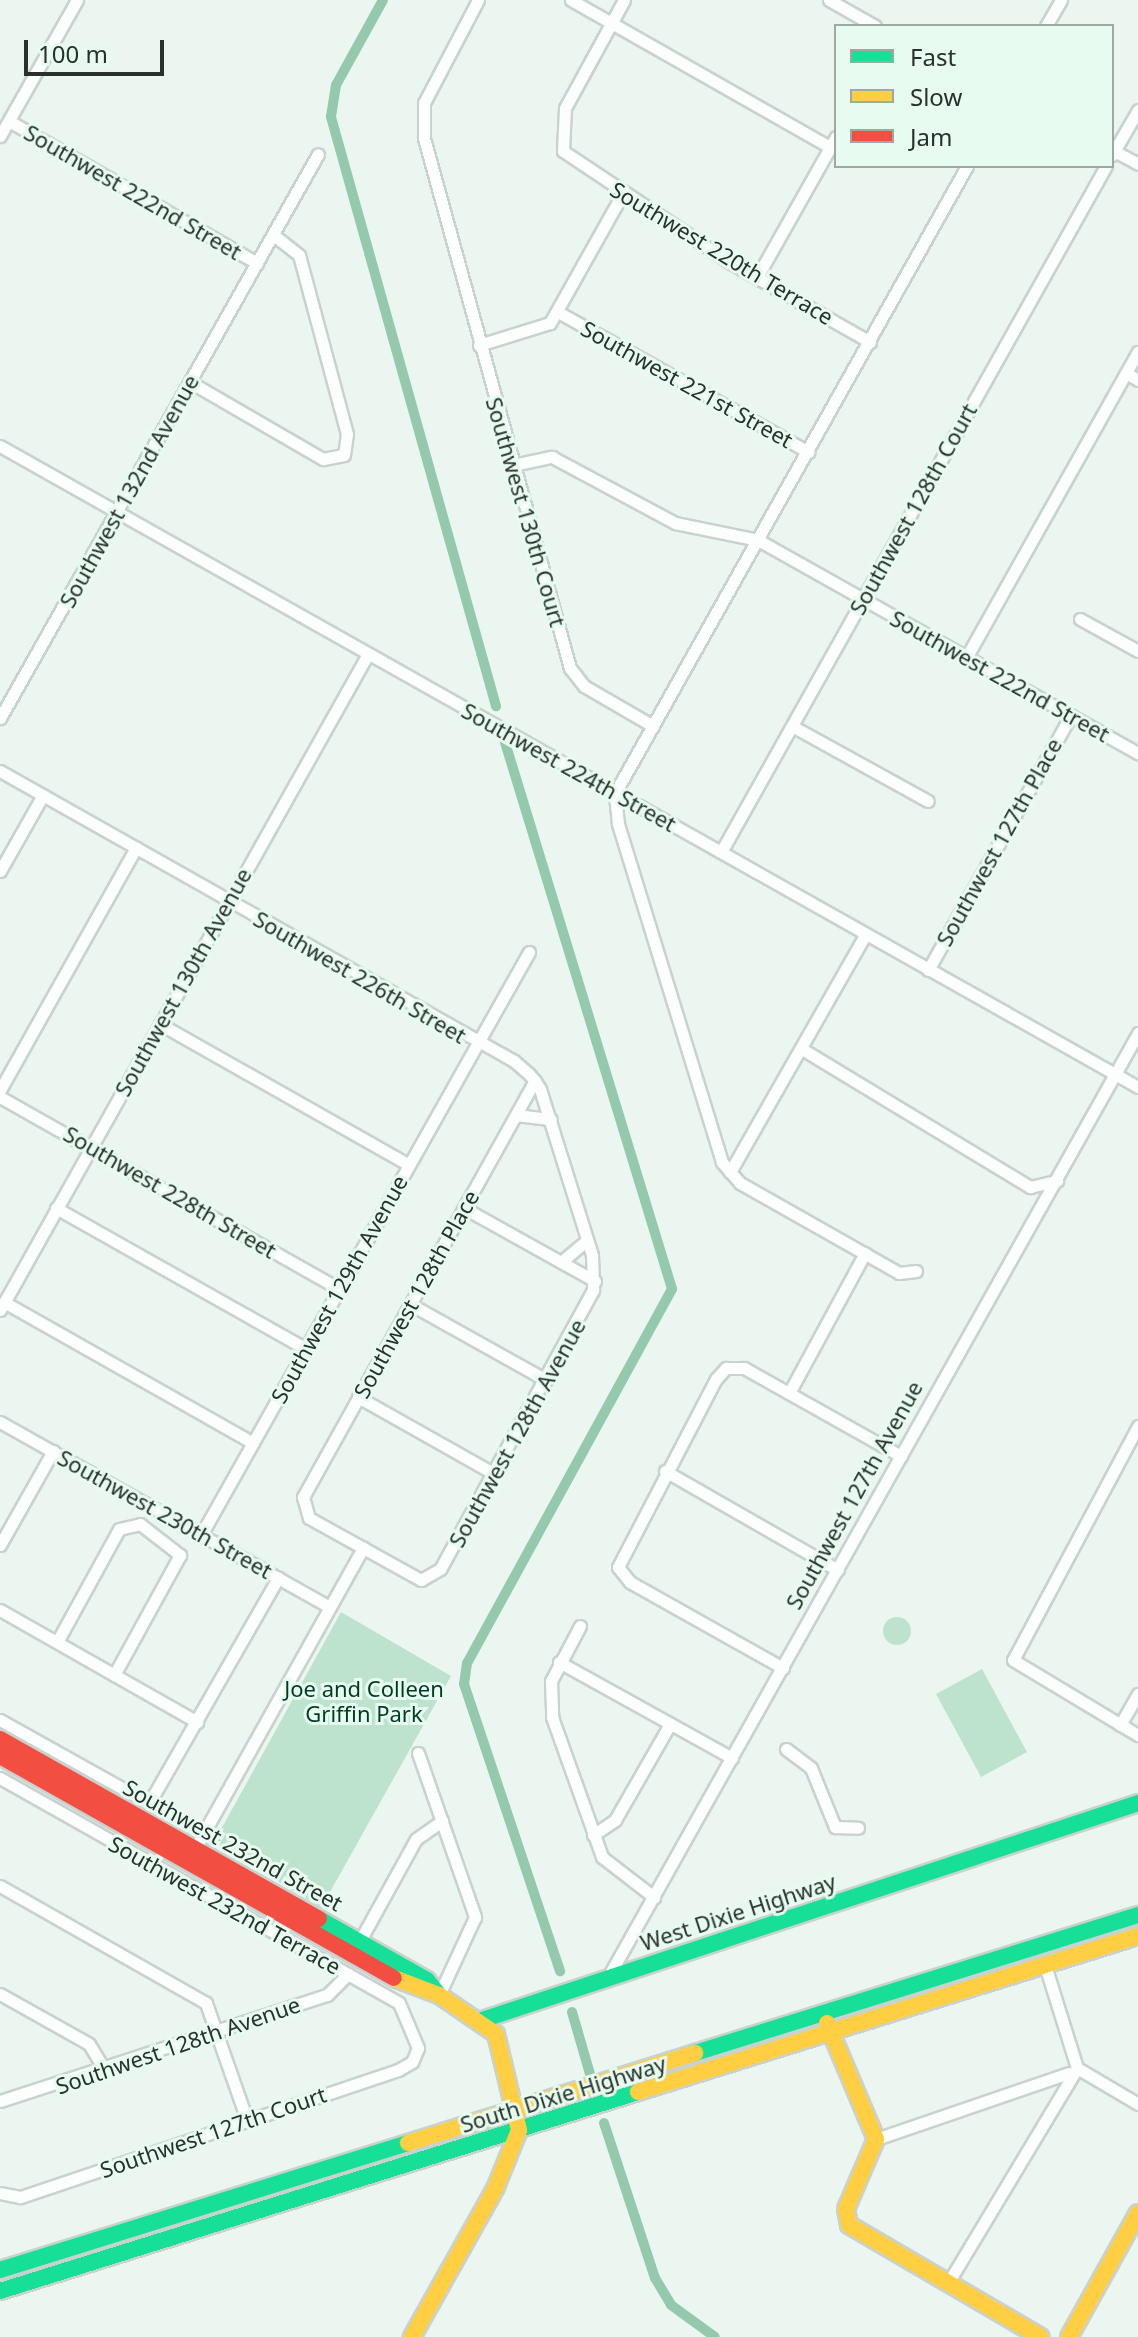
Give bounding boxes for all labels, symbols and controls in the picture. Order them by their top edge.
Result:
scale bar [28,24,168,74]
legend [834,24,1114,168]
text: 100 m [38,37,108,70]
text: Fast [910,40,956,73]
text: Slow [910,80,962,113]
street label: Southwest 222nd Street [20,119,246,265]
text: Jam [910,120,952,153]
street label: Southwest 220th Terrace [606,176,838,330]
street label: Southwest 221st Street [577,315,797,453]
street label: Southwest 132nd Avenue [54,370,204,612]
street label: Southwest 130th Court [481,394,571,630]
street label: Southwest 128th Court [844,399,982,619]
street label: Southwest 222nd Street [886,605,1114,747]
street label: Southwest 224th Street [457,697,681,837]
street label: Southwest 127th Place [931,733,1067,951]
street label: Southwest 130th Avenue [109,863,257,1101]
street label: Southwest 226th Street [249,905,471,1049]
street label: Southwest 228th Street [59,1120,281,1264]
street label: Southwest 129th Avenue [265,1170,413,1408]
street label: Southwest 128th Place [348,1185,484,1403]
street label: Southwest 128th Avenue [443,1314,591,1552]
street label: Southwest 127th Avenue [780,1376,928,1614]
street label: Southwest 230th Street [53,1444,277,1584]
park label: Joe and Colleen Griffin Park [284,1675,444,1726]
street label: Southwest 232nd Street [119,1774,347,1916]
street label: Southwest 232nd Terrace [104,1830,346,1980]
street label: West Dixie Highway [637,1868,839,1956]
street label: Southwest 128th Avenue [52,1991,304,2099]
street label: South Dixie Highway [457,2050,669,2138]
street label: Southwest 127th Court [97,2081,329,2183]

